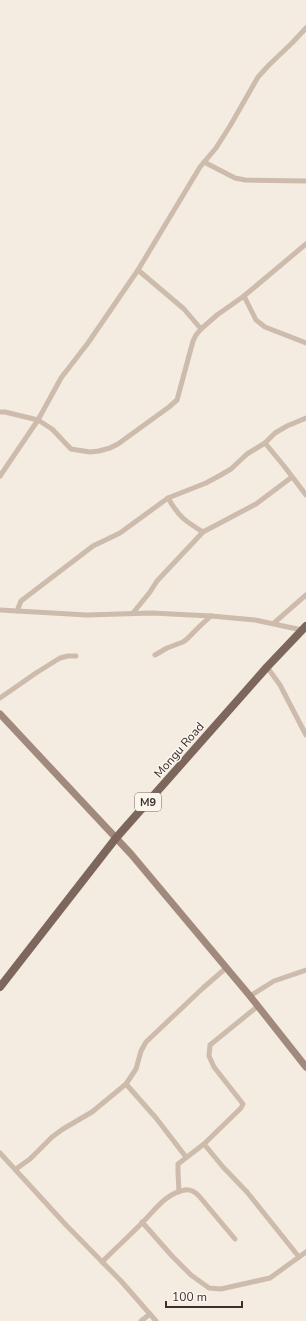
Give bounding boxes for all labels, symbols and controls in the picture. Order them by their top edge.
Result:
street label: Mongu Road [150,719,208,781]
road number: M9 [135,793,161,811]
scale bar [166,1283,242,1309]
text: 100 m [172,1289,207,1305]

